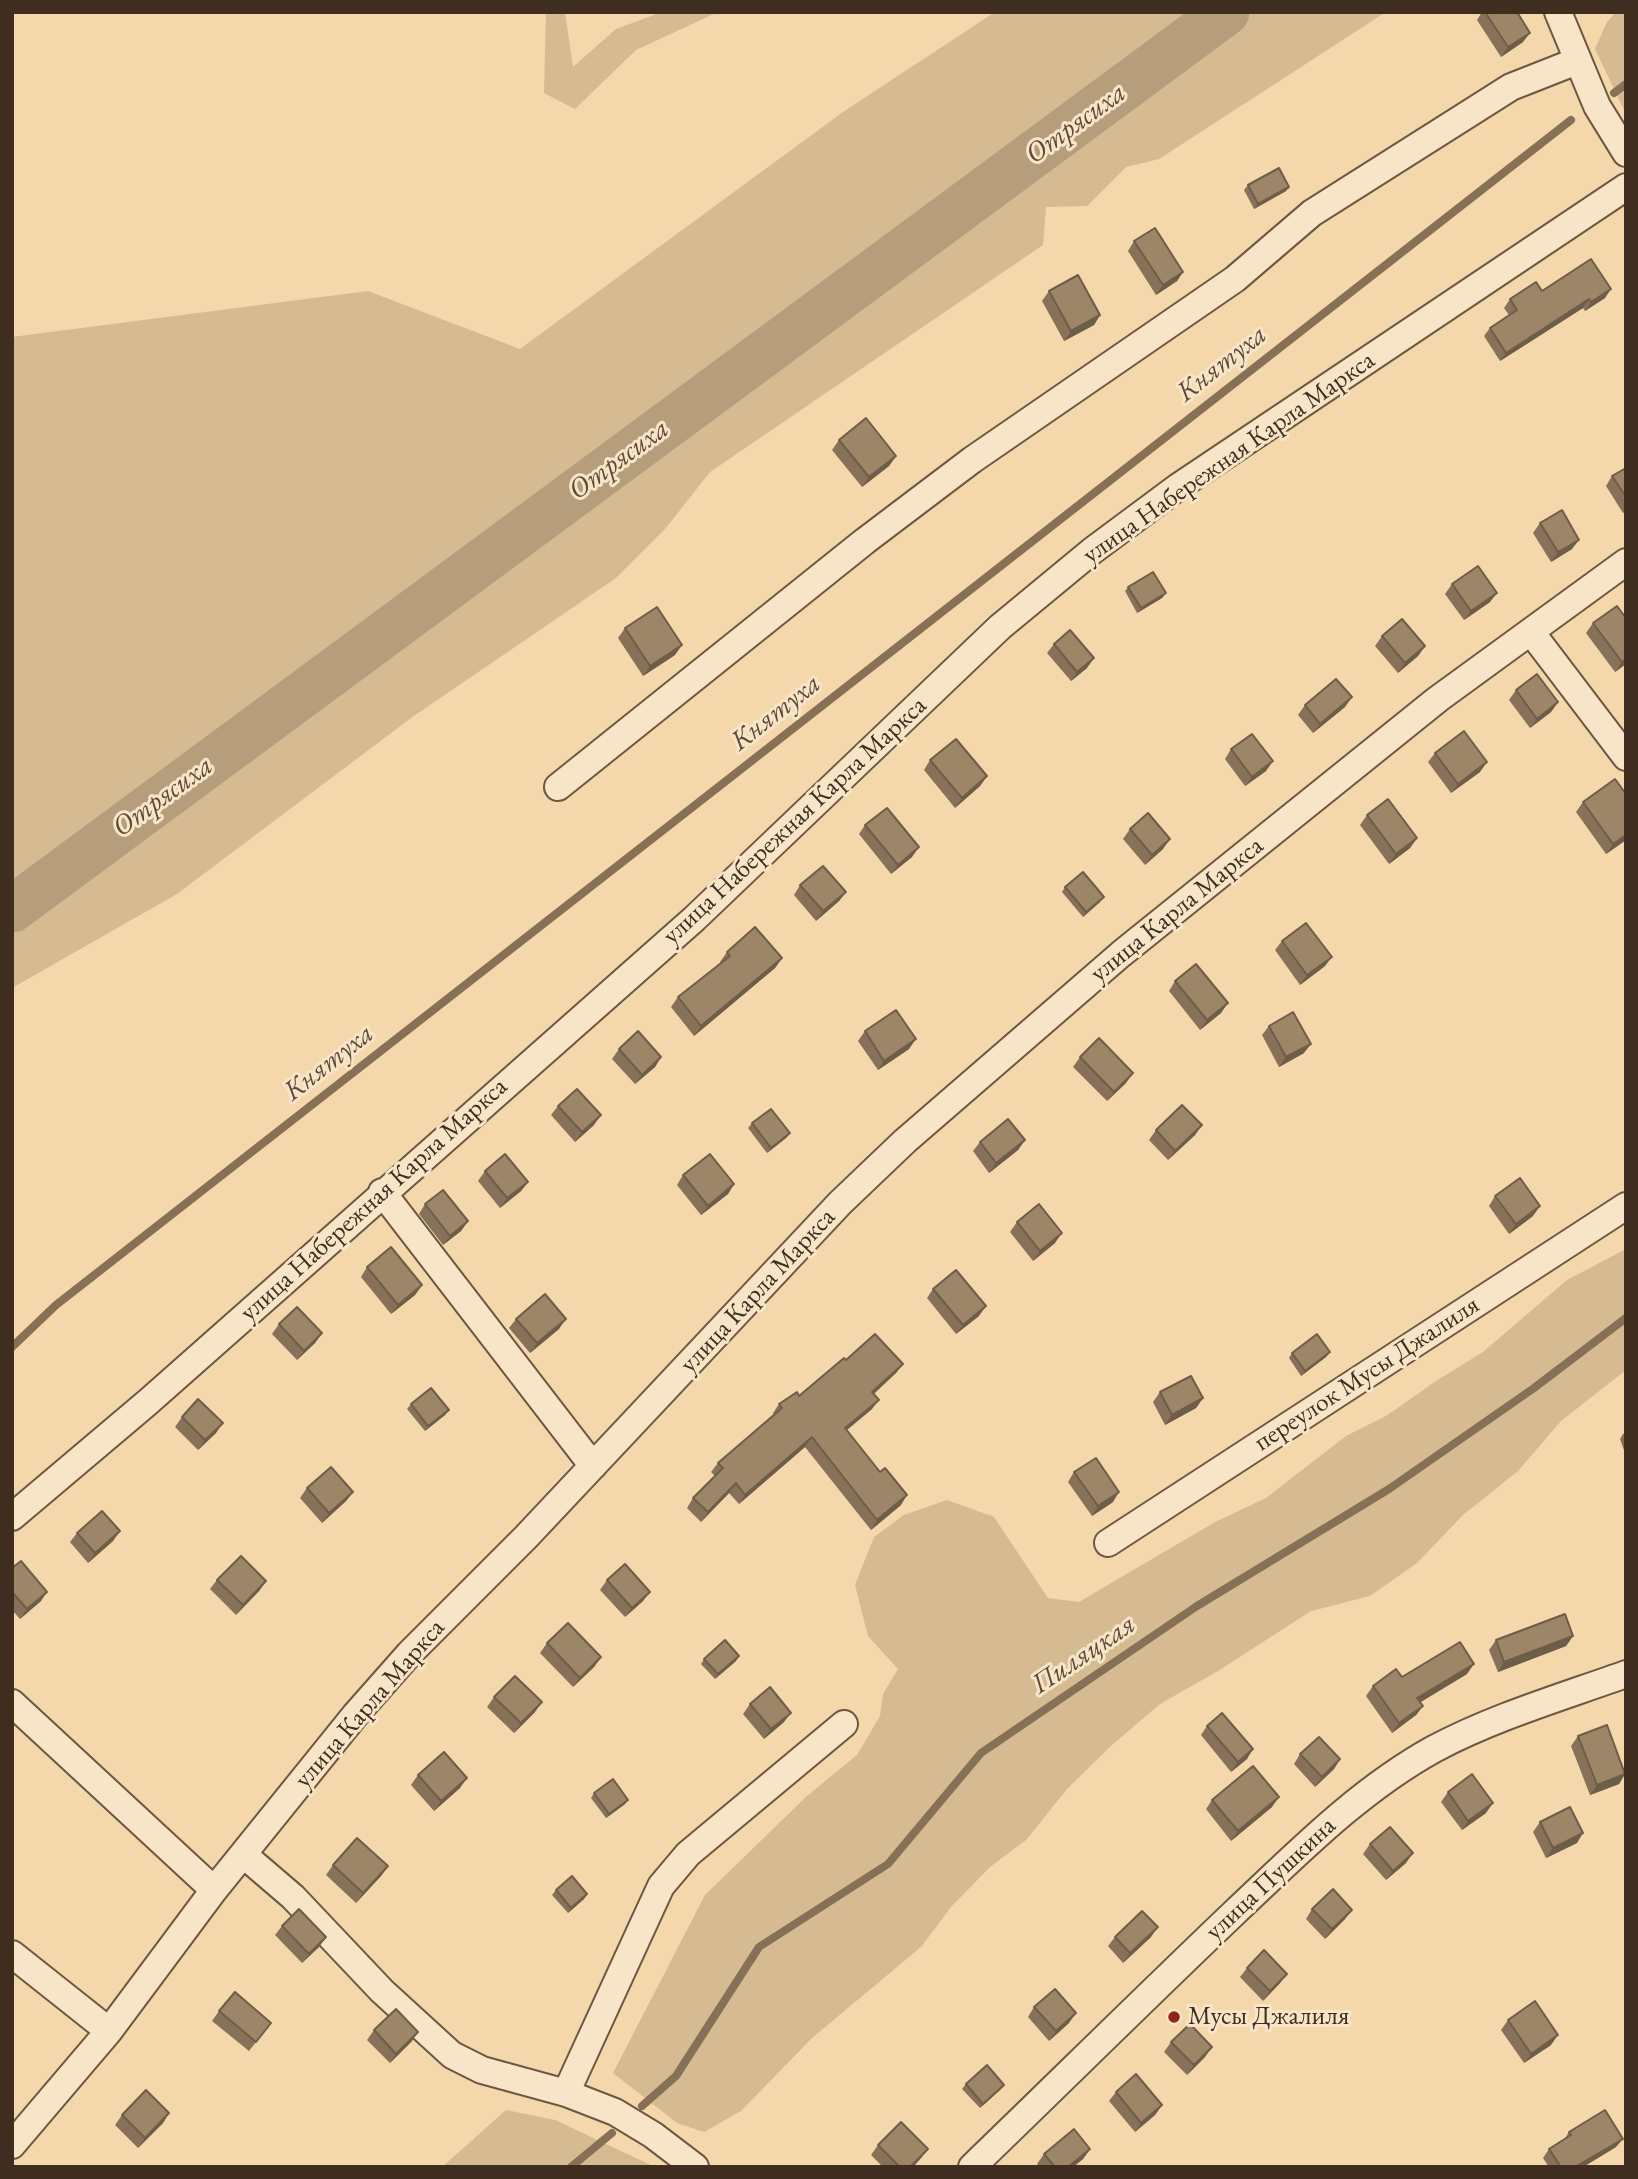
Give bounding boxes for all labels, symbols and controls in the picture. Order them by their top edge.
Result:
water label: Отрясиха [1019,76,1133,172]
water label: Княтуха [1170,318,1274,410]
street label: улица Набережная Карла Маркса [1077,345,1381,571]
water label: Отрясиха [562,412,676,508]
water label: Княтуха [724,667,828,759]
street label: улица Набережная Карла Маркса [657,690,933,952]
water label: Отрясиха [106,749,220,845]
street label: улица Карла Маркса [1084,831,1270,989]
water label: Княтуха [277,1017,381,1109]
street label: улица Набережная Карла Маркса [234,1072,514,1328]
street label: улица Карла Маркса [674,1202,842,1380]
street label: переулок Мусы Джалиля [1249,1290,1485,1458]
water label: Пиляцкая [1026,1608,1142,1702]
street label: улица Карла Маркса [288,1613,452,1795]
street label: улица Пушкина [1199,1811,1343,1947]
place label: Мусы Джалиля [1188,2001,1349,2033]
marker: Мусы Джалиля [1166,2009,1182,2025]

